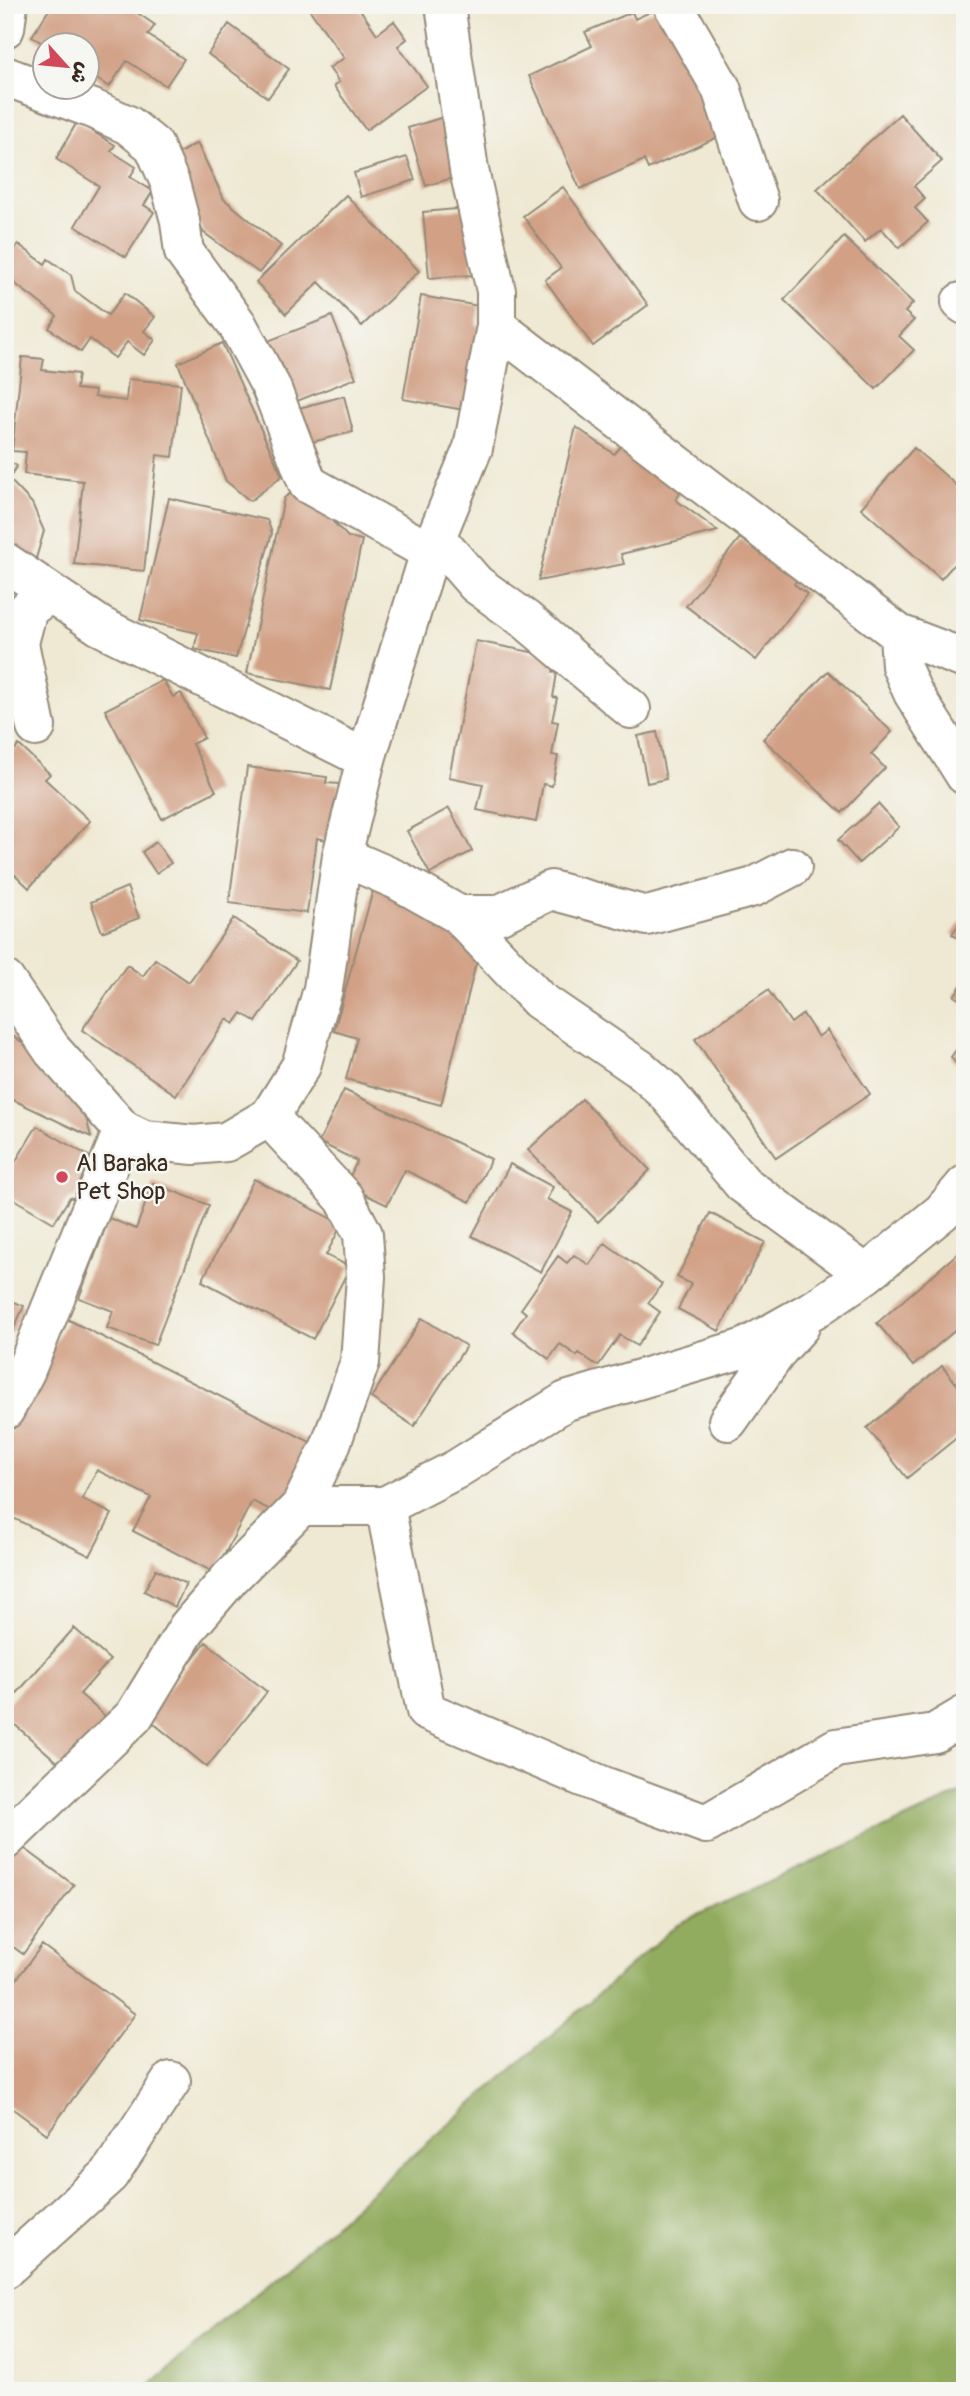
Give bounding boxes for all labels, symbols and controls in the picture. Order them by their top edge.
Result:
north arrow [32,32,102,102]
text: ش [65,59,96,88]
place label: Al Baraka Pet Shop [76,1149,168,1206]
marker: Al Baraka Pet Shop [54,1169,70,1185]

